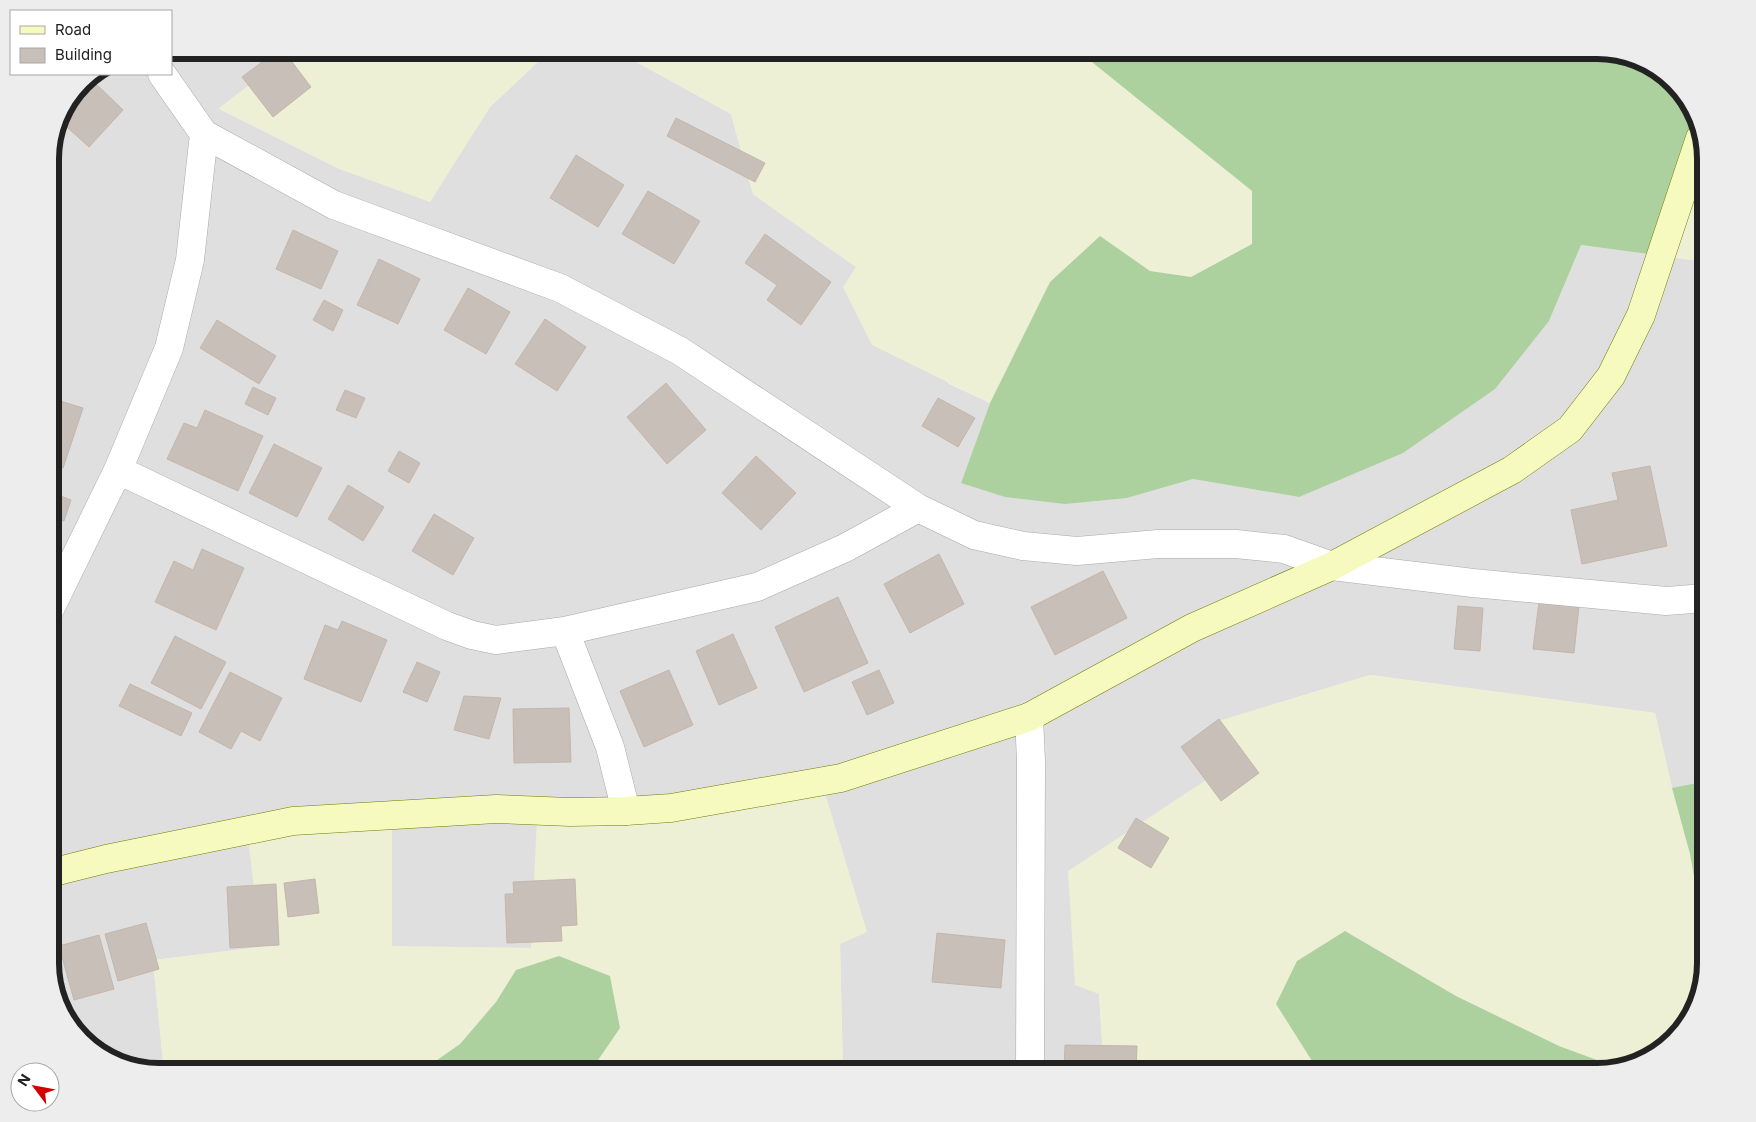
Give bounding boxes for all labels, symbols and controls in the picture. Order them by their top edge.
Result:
legend [10,10,172,75]
text: Road [55,20,91,39]
text: Building [55,45,112,64]
north arrow [10,1062,60,1112]
text: N [14,1071,34,1089]

